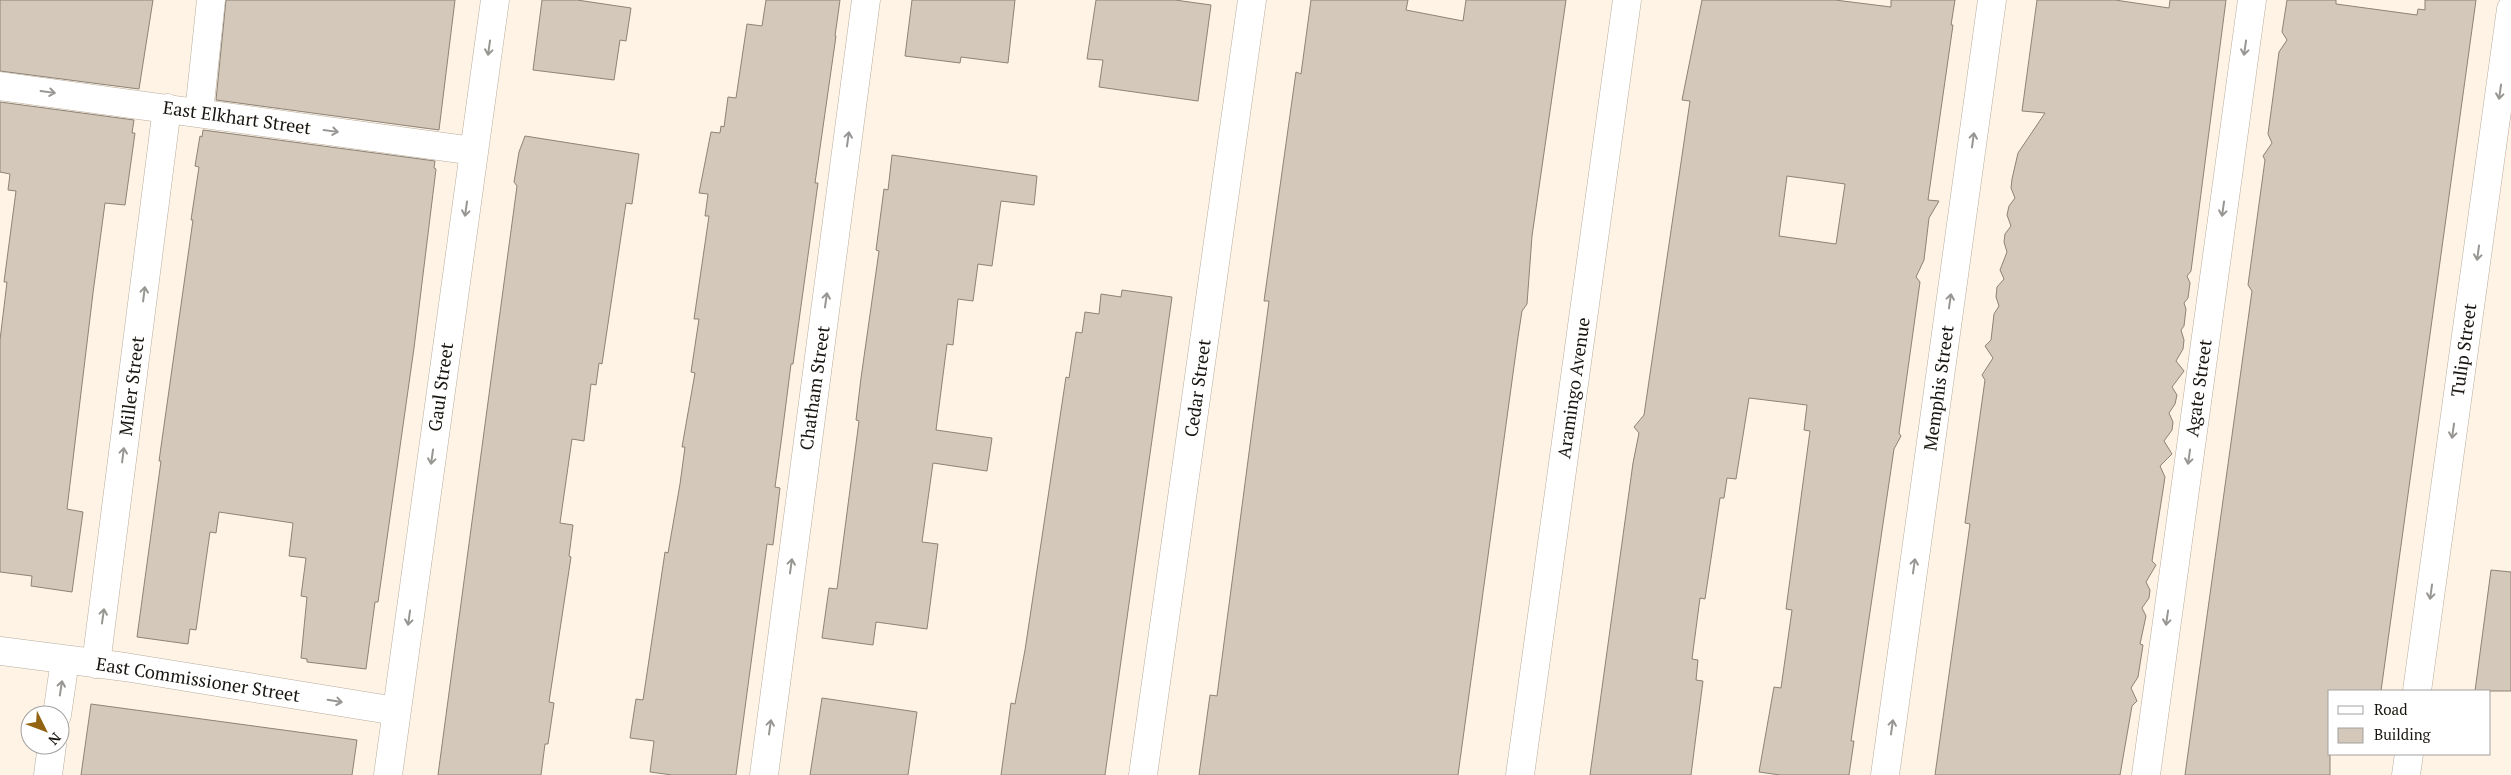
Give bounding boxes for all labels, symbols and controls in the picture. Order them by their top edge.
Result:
one-way arrow [483,40,493,56]
one-way arrow [2240,40,2250,56]
one-way arrow [2494,84,2504,100]
one-way arrow [40,88,56,98]
street label: East Elkhart Street [162,95,313,139]
one-way arrow [322,126,338,136]
one-way arrow [843,132,853,148]
one-way arrow [1968,132,1978,148]
one-way arrow [461,201,471,217]
one-way arrow [2218,201,2228,217]
one-way arrow [2472,245,2482,261]
one-way arrow [139,286,149,302]
one-way arrow [822,293,832,309]
one-way arrow [1946,293,1956,309]
street label: Tulip Street [2445,301,2482,398]
street label: Aramingo Avenue [1551,316,1595,460]
street label: Memphis Street [1917,323,1959,452]
street label: Chatham Street [793,324,835,452]
street label: Miller Street [113,334,149,437]
street label: Cedar Street [1178,337,1216,438]
street label: Agate Street [2179,337,2217,438]
street label: Gaul Street [422,340,458,433]
one-way arrow [2448,423,2458,439]
one-way arrow [119,447,129,463]
one-way arrow [427,449,437,465]
one-way arrow [2184,449,2194,465]
one-way arrow [787,558,797,574]
one-way arrow [1909,558,1919,574]
one-way arrow [2426,584,2436,600]
one-way arrow [98,609,108,625]
one-way arrow [404,609,414,625]
one-way arrow [2162,610,2172,626]
street label: East Commissioner Street [95,651,302,707]
one-way arrow [57,680,67,696]
legend [2328,690,2491,755]
one-way arrow [326,697,342,707]
text: Road [2374,699,2407,719]
north arrow [20,705,70,755]
one-way arrow [765,719,775,735]
one-way arrow [1887,719,1897,735]
text: Building [2374,724,2432,744]
text: N [44,729,66,750]

